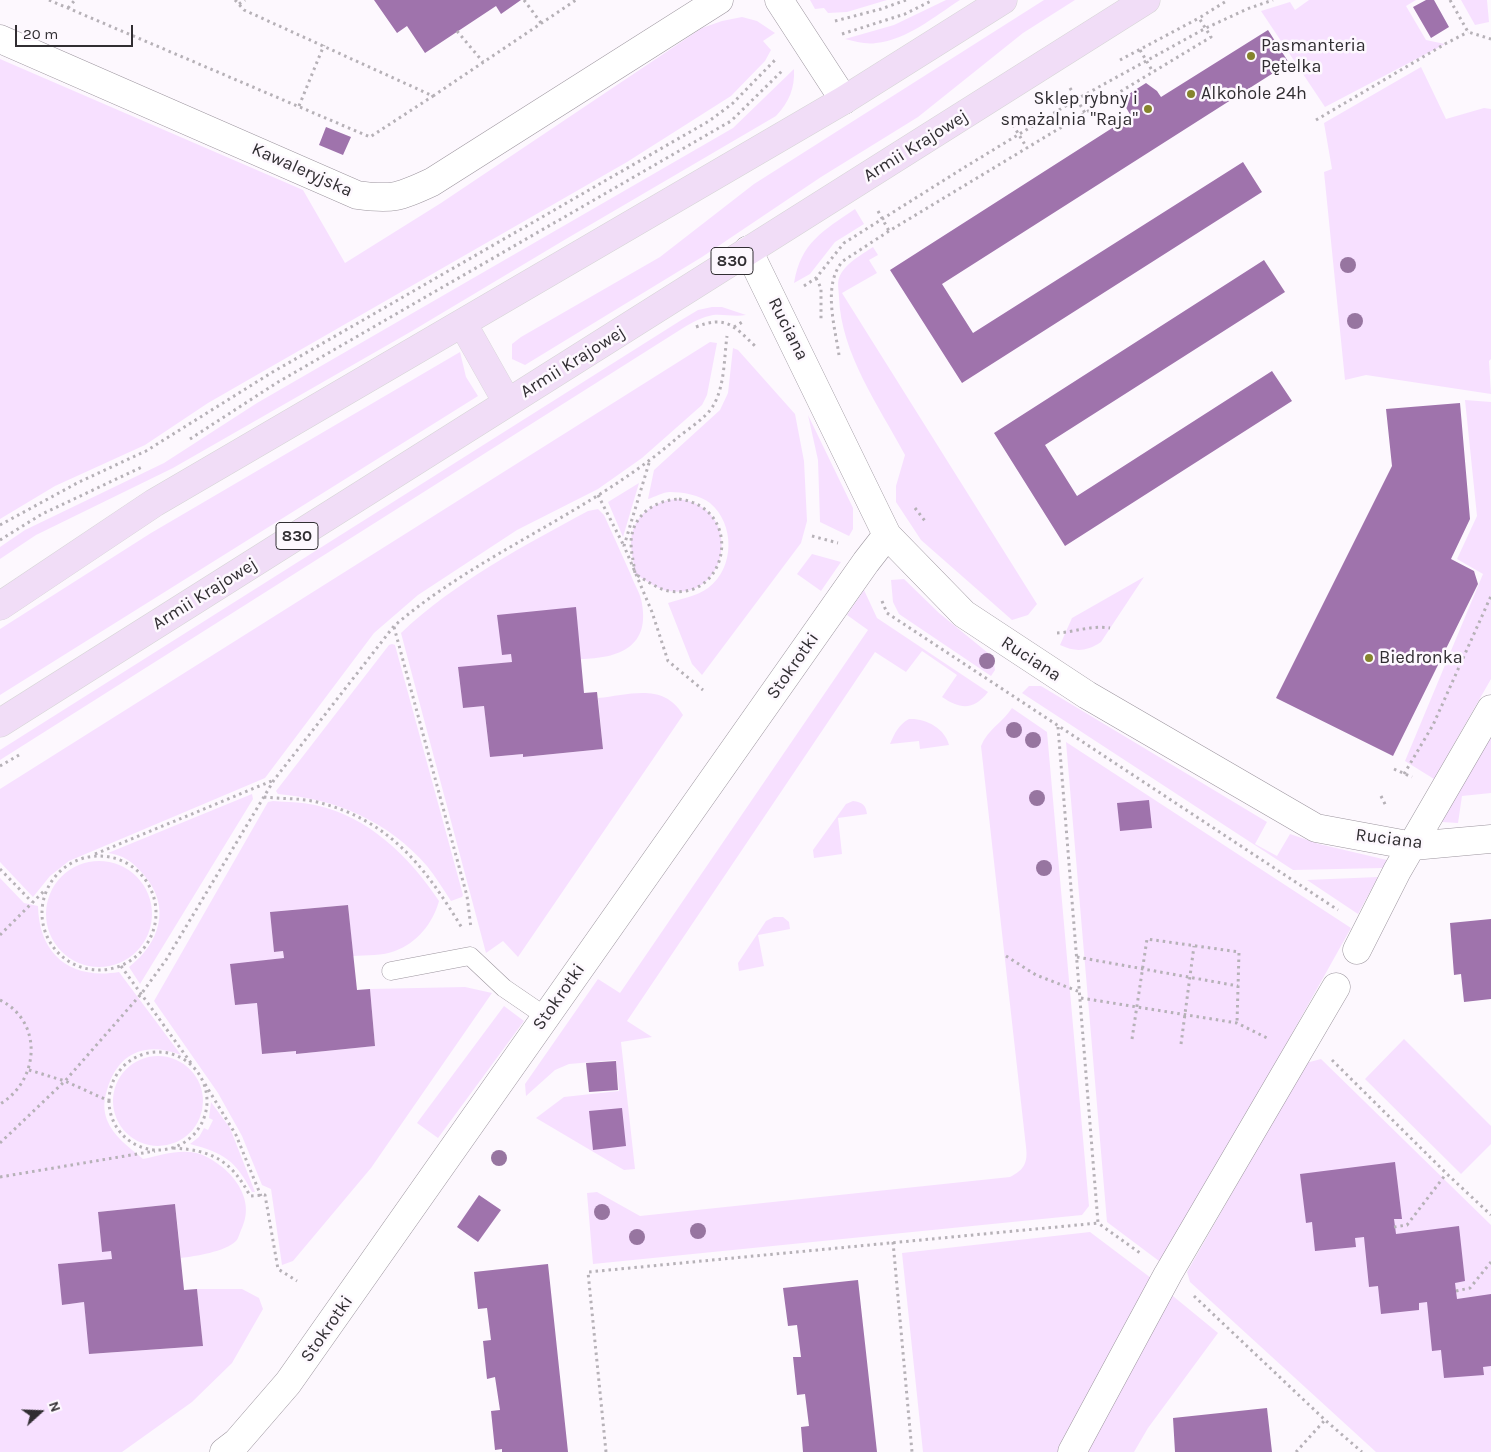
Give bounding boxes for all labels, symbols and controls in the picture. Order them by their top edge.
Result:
scale bar [18,15,135,47]
text: 20 m [23,25,58,43]
place label: Pasmanteria Pętelka [1261,35,1366,78]
marker: Pasmanteria Pętelka [1245,50,1257,62]
place label: Alkohole 24h [1201,83,1307,105]
place label: Sklep rybny i smażalnia "Raja" [1000,88,1138,130]
marker: Alkohole 24h [1185,88,1197,100]
marker: Sklep rybny i smażalnia "Raja" [1142,103,1154,115]
street label: Armii Krajowej [860,105,972,187]
street label: Kawaleryjska [248,138,356,202]
road number: 830 [711,248,753,274]
street label: Ruciana [763,294,813,364]
street label: Armii Krajowej [517,321,629,403]
road number: 830 [276,522,318,550]
street label: Armii Krajowej [149,553,261,635]
street label: Stokrotki [762,629,824,703]
street label: Ruciana [997,632,1065,686]
place label: Biedronka [1379,647,1463,669]
marker: Biedronka [1363,652,1375,664]
street label: Ruciana [1354,824,1424,854]
street label: Stokrotki [528,960,590,1034]
street label: Stokrotki [296,1292,358,1366]
north arrow [15,1387,65,1437]
text: N [45,1399,64,1414]

